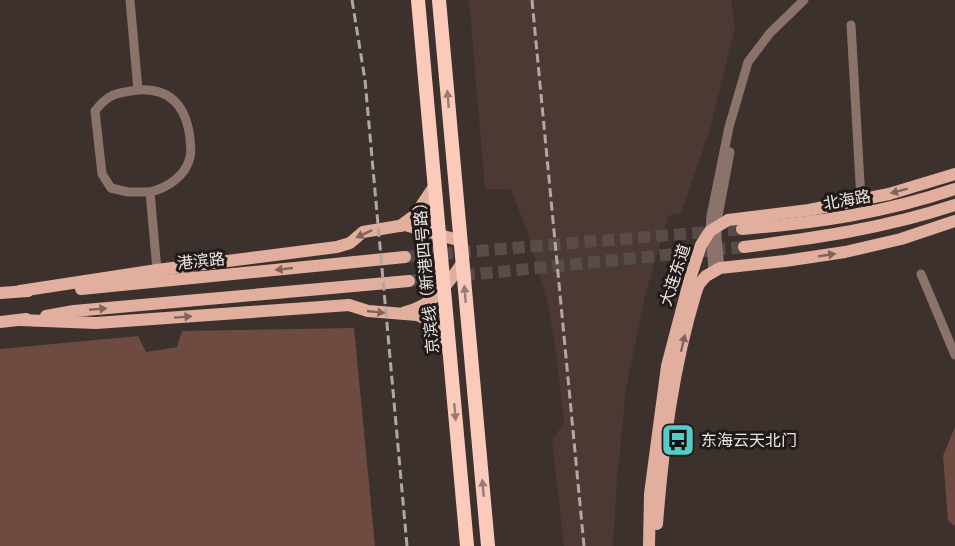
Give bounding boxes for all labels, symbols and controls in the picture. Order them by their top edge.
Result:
one-way arrow [443,90,453,109]
street label: 北海路 [822,187,872,213]
one-way arrow [890,187,908,196]
street label: 京滨线（新港四号路） [411,194,441,354]
one-way arrow [355,229,373,239]
street label: 大连东道 [657,242,693,308]
street label: 港滨路 [176,250,226,272]
one-way arrow [817,250,836,259]
one-way arrow [275,264,294,274]
one-way arrow [460,284,470,303]
one-way arrow [88,304,107,313]
one-way arrow [367,307,386,317]
one-way arrow [173,312,192,322]
one-way arrow [679,333,689,352]
one-way arrow [450,402,460,421]
bus stop icon: 东海云天北门 [660,422,696,458]
place label: 东海云天北门 [701,432,797,449]
one-way arrow [478,478,488,497]

